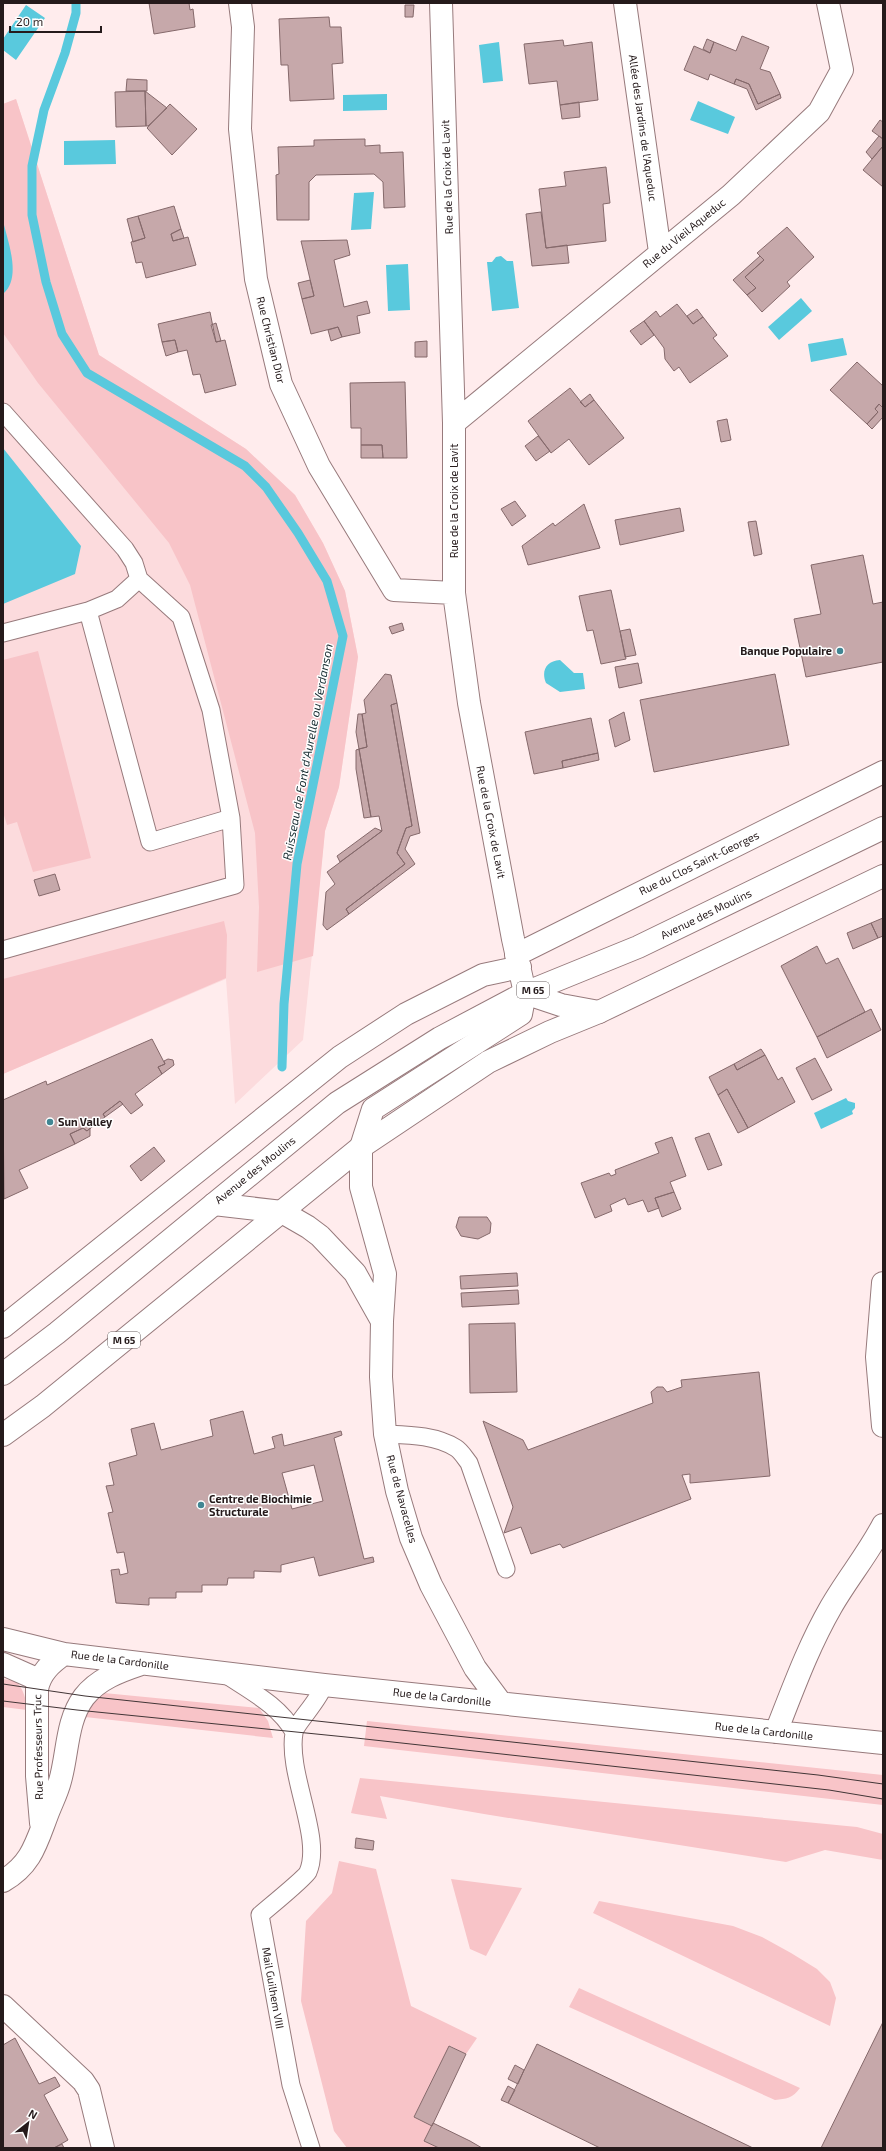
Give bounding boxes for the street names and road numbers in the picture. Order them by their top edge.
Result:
street label: Allée des Jardins de l'Aqueduc [627,54,660,202]
street label: Rue de la Croix de Lavit [438,119,455,235]
street label: Rue du Vieil Aqueduc [640,195,728,270]
street label: Rue Christian Dior [254,295,289,385]
street label: Rue de la Croix de Lavit [447,444,460,558]
street label: Rue de la Croix de Lavit [474,764,509,879]
street label: Rue du Clos Saint-Georges [637,828,761,897]
street label: Avenue des Moulins [658,886,754,941]
road number: M 65 [517,982,549,998]
street label: Avenue des Moulins [212,1133,298,1206]
road number: M 65 [108,1332,140,1348]
street label: Rue de Navacelles [384,1453,421,1545]
street label: Rue de la Cardonille [70,1647,170,1672]
street label: Rue de la Cardonille [392,1685,492,1708]
street label: Rue Professeurs Truc [30,1694,45,1800]
street label: Rue de la Cardonille [714,1719,814,1742]
street label: Mail Guilhem VIII [260,1946,287,2030]

